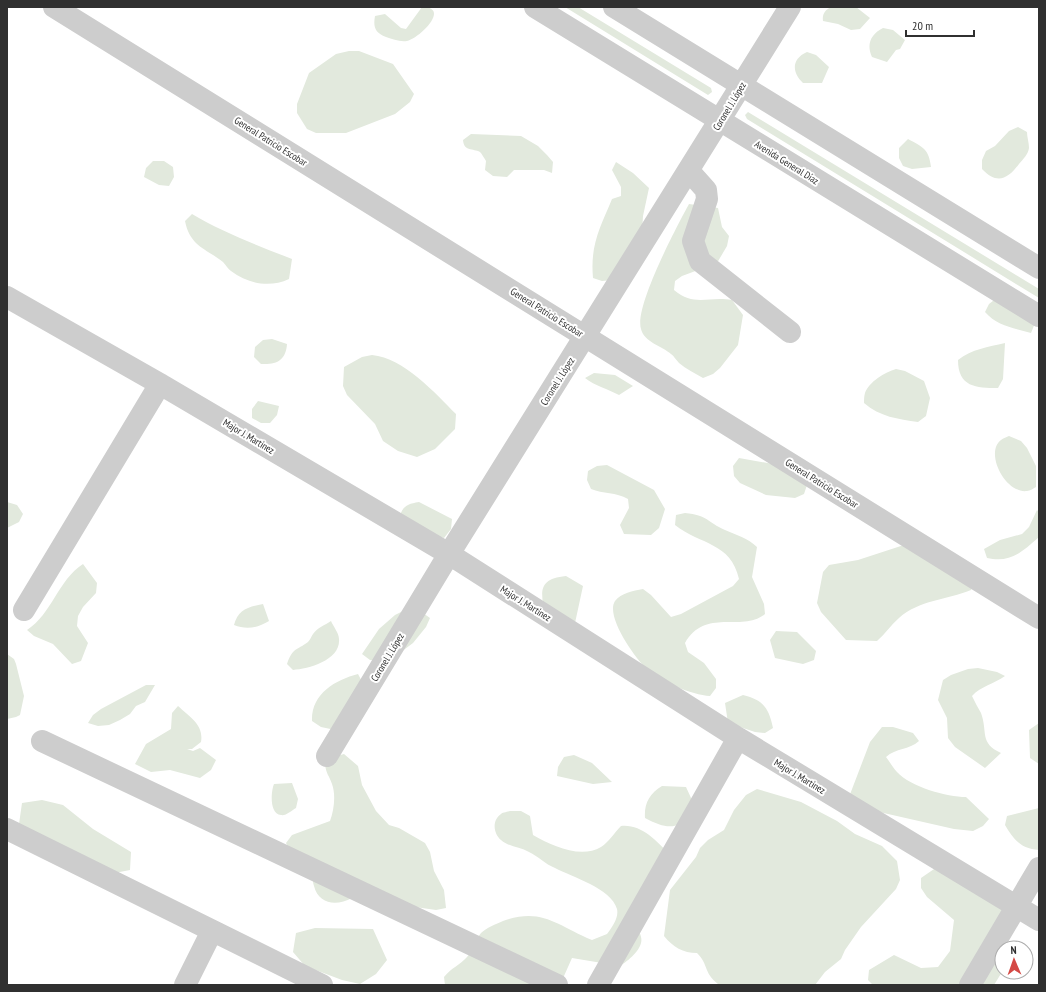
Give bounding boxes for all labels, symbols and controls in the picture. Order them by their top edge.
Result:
scale bar [906,12,974,38]
text: 20 m [912,18,933,33]
street label: Coronel J. López [710,79,749,133]
street label: General Patricio Escobar [232,114,310,169]
street label: Avenida General Diaz [752,138,822,188]
street label: General Patricio Escobar [508,285,586,340]
street label: Coronel J. López [538,354,578,408]
street label: Major J. Martinez [221,416,277,457]
street label: General Patricio Escobar [783,456,861,511]
street label: Major J. Martinez [498,583,554,624]
street label: Coronel J. López [368,630,407,684]
street label: Major J. Martinez [772,756,828,797]
north arrow [994,940,1034,980]
text: N [1010,943,1017,957]

